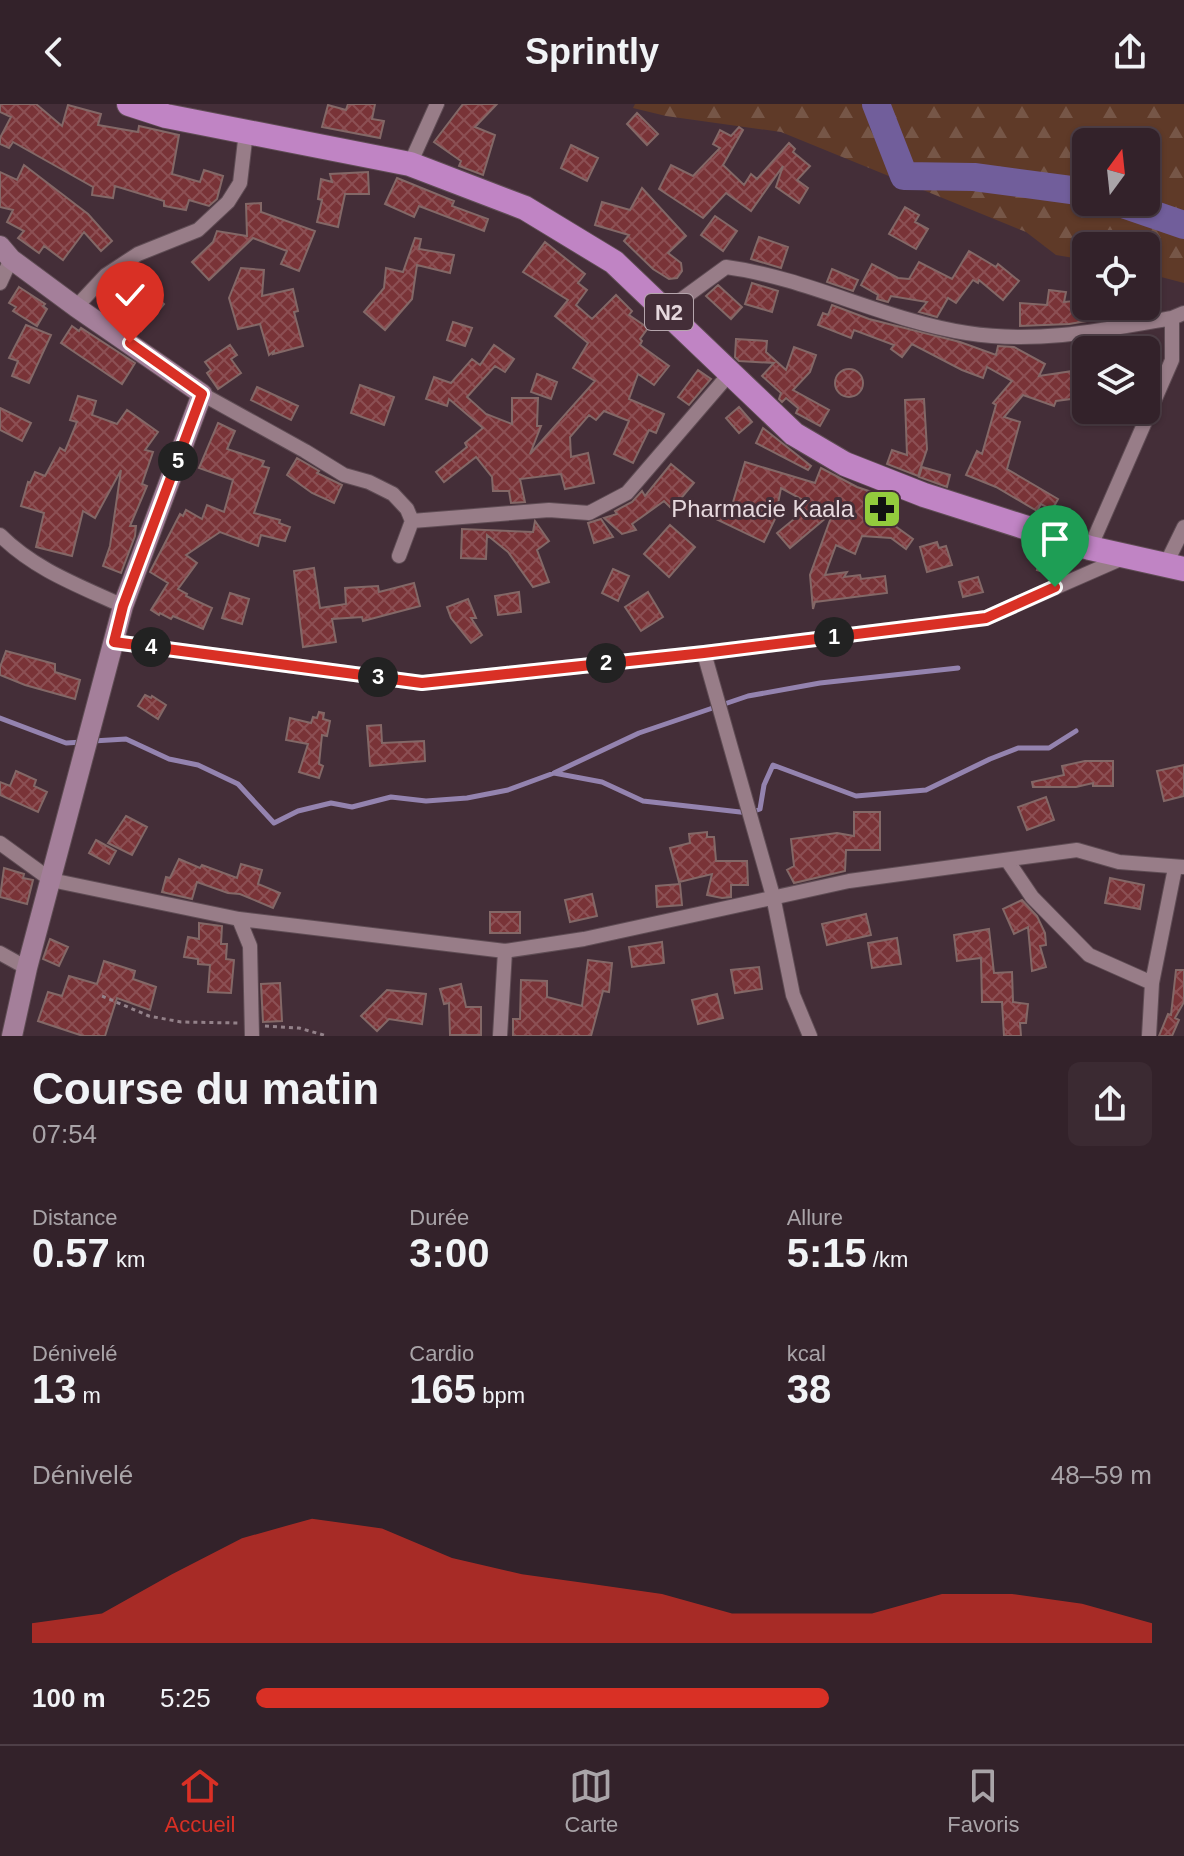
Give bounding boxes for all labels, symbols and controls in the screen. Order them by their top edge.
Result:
icon: back [32,30,76,74]
icon: share [1108,30,1152,74]
text: Sprintly [525,31,659,72]
north arrow [1072,128,1160,216]
map controls [1072,128,1160,424]
button: locate [1072,232,1160,320]
pin [96,261,164,343]
icon: check [108,273,152,317]
road number: N2 [645,294,693,330]
button: layers [1072,336,1160,424]
pin: 5 [158,441,198,481]
text: 5 [172,448,184,473]
pharmacy icon: Pharmacie Kaala [861,488,903,530]
place label: Pharmacie Kaala [671,495,855,522]
pin [1021,505,1089,587]
icon: arrive [1033,517,1077,561]
pin: 1 [814,617,854,657]
text: 1 [828,624,840,649]
pin: 4 [131,627,171,667]
text: 4 [145,634,157,659]
pin: 2 [586,643,626,683]
text: 2 [600,650,612,675]
pin: 3 [358,657,398,697]
text: 3 [372,664,384,689]
button: share [1068,1062,1152,1146]
text: Course du matin [32,1064,379,1113]
text: 07:54 [32,1119,97,1149]
text: Distance [32,1205,118,1230]
text: Durée [409,1205,469,1230]
text: Allure [787,1205,843,1230]
text: 0.57 [32,1231,110,1275]
text: 3:00 [409,1231,489,1275]
text: 5:15 [787,1231,867,1275]
text: km [110,1247,145,1272]
text: /km [867,1247,908,1272]
text: Dénivelé [32,1341,118,1366]
text: Cardio [409,1341,474,1366]
text: kcal [787,1341,826,1366]
text: 13 [32,1367,77,1411]
text: 165 [409,1367,476,1411]
text: 38 [787,1367,831,1411]
text: m [77,1383,101,1408]
text: bpm [476,1383,525,1408]
text: Dénivelé [32,1460,133,1490]
text: 48–59 m [1051,1460,1152,1490]
text: 100 m [32,1683,106,1713]
text: 5:25 [160,1683,211,1713]
tab: Accueil [165,1764,235,1838]
tab: Carte [564,1764,618,1838]
tab: Favoris [947,1764,1019,1838]

